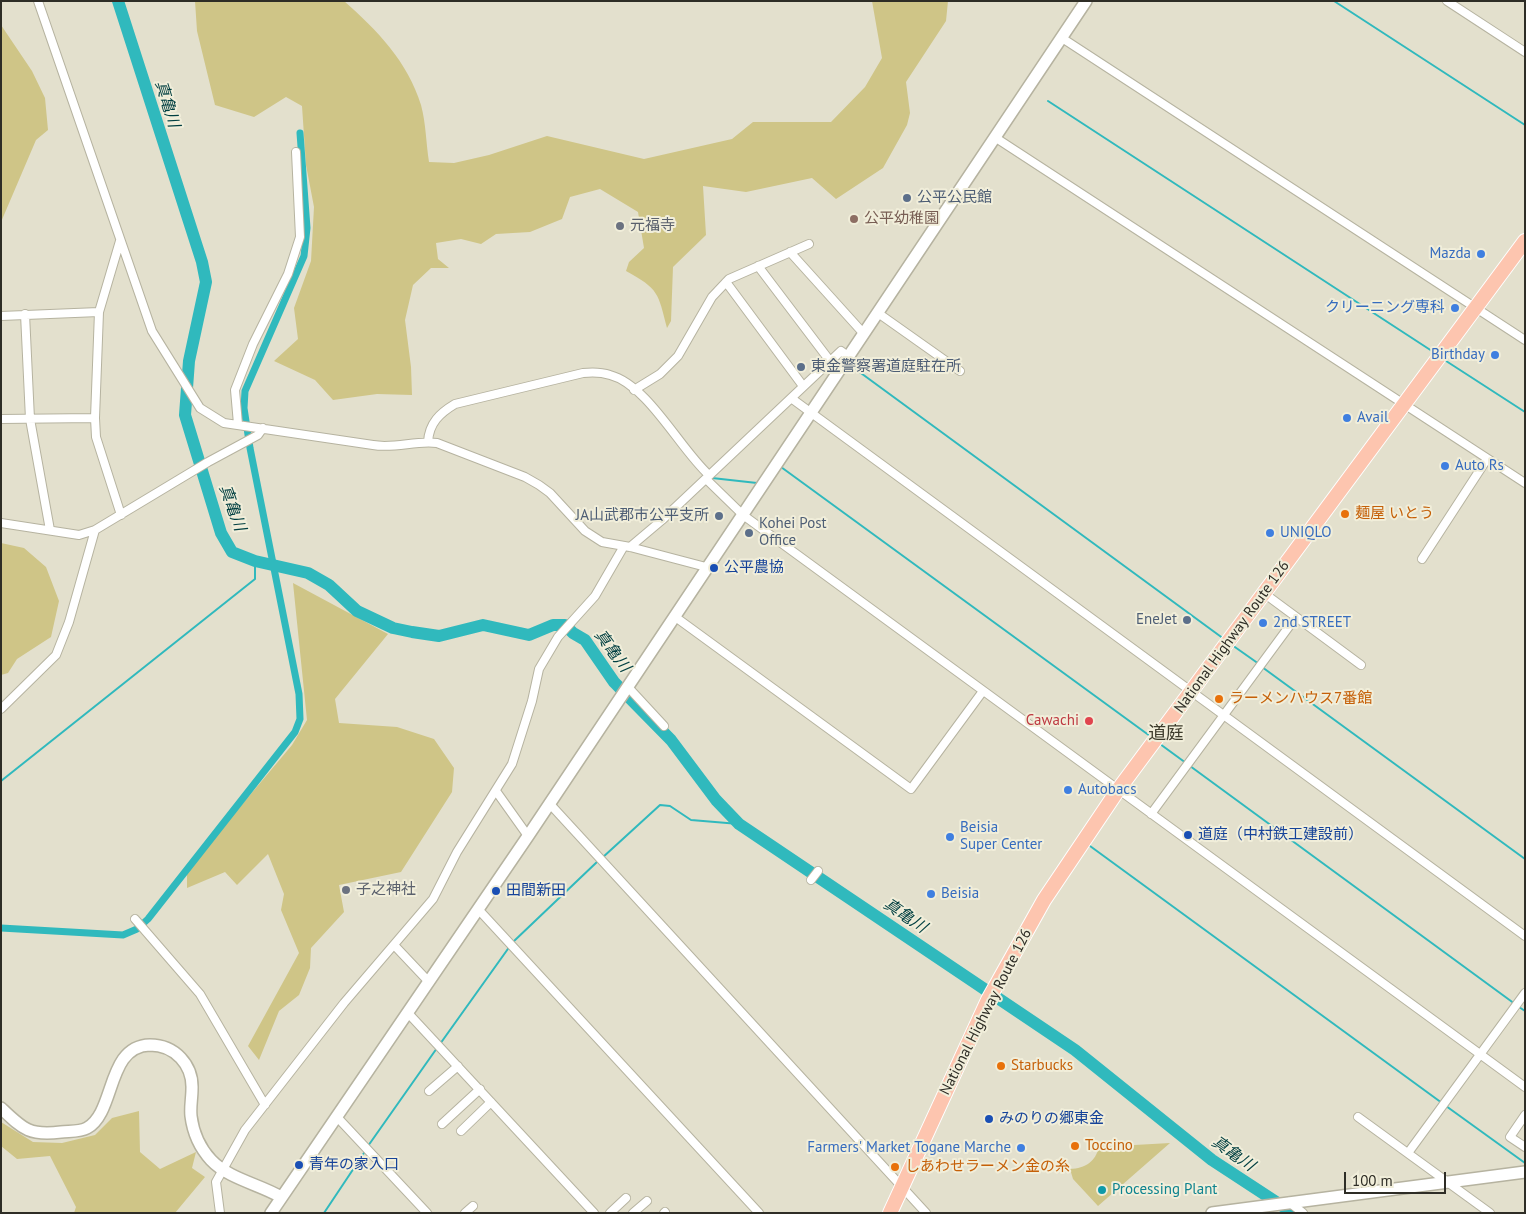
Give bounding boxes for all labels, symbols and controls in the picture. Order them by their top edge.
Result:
water label: 真亀川 [151,78,183,130]
place label: 公平公民館 [917,189,992,207]
marker: 公平公民館 [901,192,913,204]
place label: 公平幼稚園 [864,210,939,228]
marker: 公平幼稚園 [848,213,860,225]
place label: 元福寺 [630,217,675,235]
marker: 元福寺 [614,220,626,232]
place label: Mazda [1429,245,1471,263]
marker: Mazda [1475,248,1487,260]
place label: クリーニング専科 [1325,299,1445,317]
marker: クリーニング専科 [1449,302,1461,314]
place label: Birthday [1431,346,1485,364]
marker: Birthday [1489,349,1501,361]
place label: 東金警察署道庭駐在所 [811,358,961,376]
marker: 東金警察署道庭駐在所 [795,361,807,373]
place label: Avail [1357,409,1388,427]
marker: Avail [1341,412,1353,424]
place label: Auto Rs [1455,457,1504,475]
marker: Auto Rs [1439,460,1451,472]
water label: 真亀川 [215,482,249,534]
place label: 麺屋 いとう [1355,505,1434,523]
place label: JA山武郡市公平支所 [576,507,709,525]
marker: 麺屋 いとう [1339,508,1351,520]
marker: JA山武郡市公平支所 [713,510,725,522]
place label: Kohei Post Office [759,515,827,550]
place label: UNIQLO [1280,524,1332,542]
marker: Kohei Post Office [743,527,755,539]
marker: UNIQLO [1264,527,1276,539]
street label: National Highway Route 126 [1171,557,1293,717]
place label: 公平農協 [724,559,784,577]
marker: 公平農協 [708,562,720,574]
place label: EneJet [1136,611,1177,629]
marker: EneJet [1181,614,1193,626]
place label: 2nd STREET [1273,614,1351,632]
marker: 2nd STREET [1257,617,1269,629]
water label: 真亀川 [590,626,634,676]
place label: ラーメンハウス7番館 [1229,690,1372,708]
marker: ラーメンハウス7番館 [1213,693,1225,705]
place label: Cawachi [1026,712,1079,730]
marker: Cawachi [1083,715,1095,727]
district label: 道庭 [1148,723,1184,745]
place label: Autobacs [1078,781,1136,799]
marker: Autobacs [1062,784,1074,796]
place label: Beisia Super Center [960,819,1042,854]
place label: 道庭（中村鉄工建設前） [1198,826,1363,844]
marker: 道庭（中村鉄工建設前） [1182,829,1194,841]
marker: Beisia Super Center [944,831,956,843]
place label: 子之神社 [356,881,416,899]
place label: 田間新田 [506,882,566,900]
marker: 子之神社 [340,884,352,896]
marker: 田間新田 [490,885,502,897]
place label: Beisia [941,885,979,903]
marker: Beisia [925,888,937,900]
water label: 真亀川 [880,895,930,937]
street label: National Highway Route 126 [936,926,1036,1098]
place label: Starbucks [1011,1057,1073,1075]
marker: Starbucks [995,1060,1007,1072]
place label: みのりの郷東金 [999,1110,1104,1128]
marker: みのりの郷東金 [983,1113,995,1125]
water label: 真亀川 [1208,1132,1258,1176]
place label: Toccino [1085,1137,1133,1155]
place label: Farmers' Market Togane Marche [807,1139,1011,1157]
marker: Toccino [1069,1140,1081,1152]
marker: Farmers' Market Togane Marche [1015,1142,1027,1154]
place label: 青年の家入口 [309,1156,399,1174]
place label: しあわせラーメン金の糸 [905,1158,1070,1176]
marker: 青年の家入口 [293,1159,305,1171]
marker: しあわせラーメン金の糸 [889,1161,901,1173]
scale bar [1346,1162,1448,1194]
text: 100 m [1352,1171,1393,1190]
place label: Processing Plant [1112,1181,1217,1199]
marker: Processing Plant [1096,1184,1108,1196]

